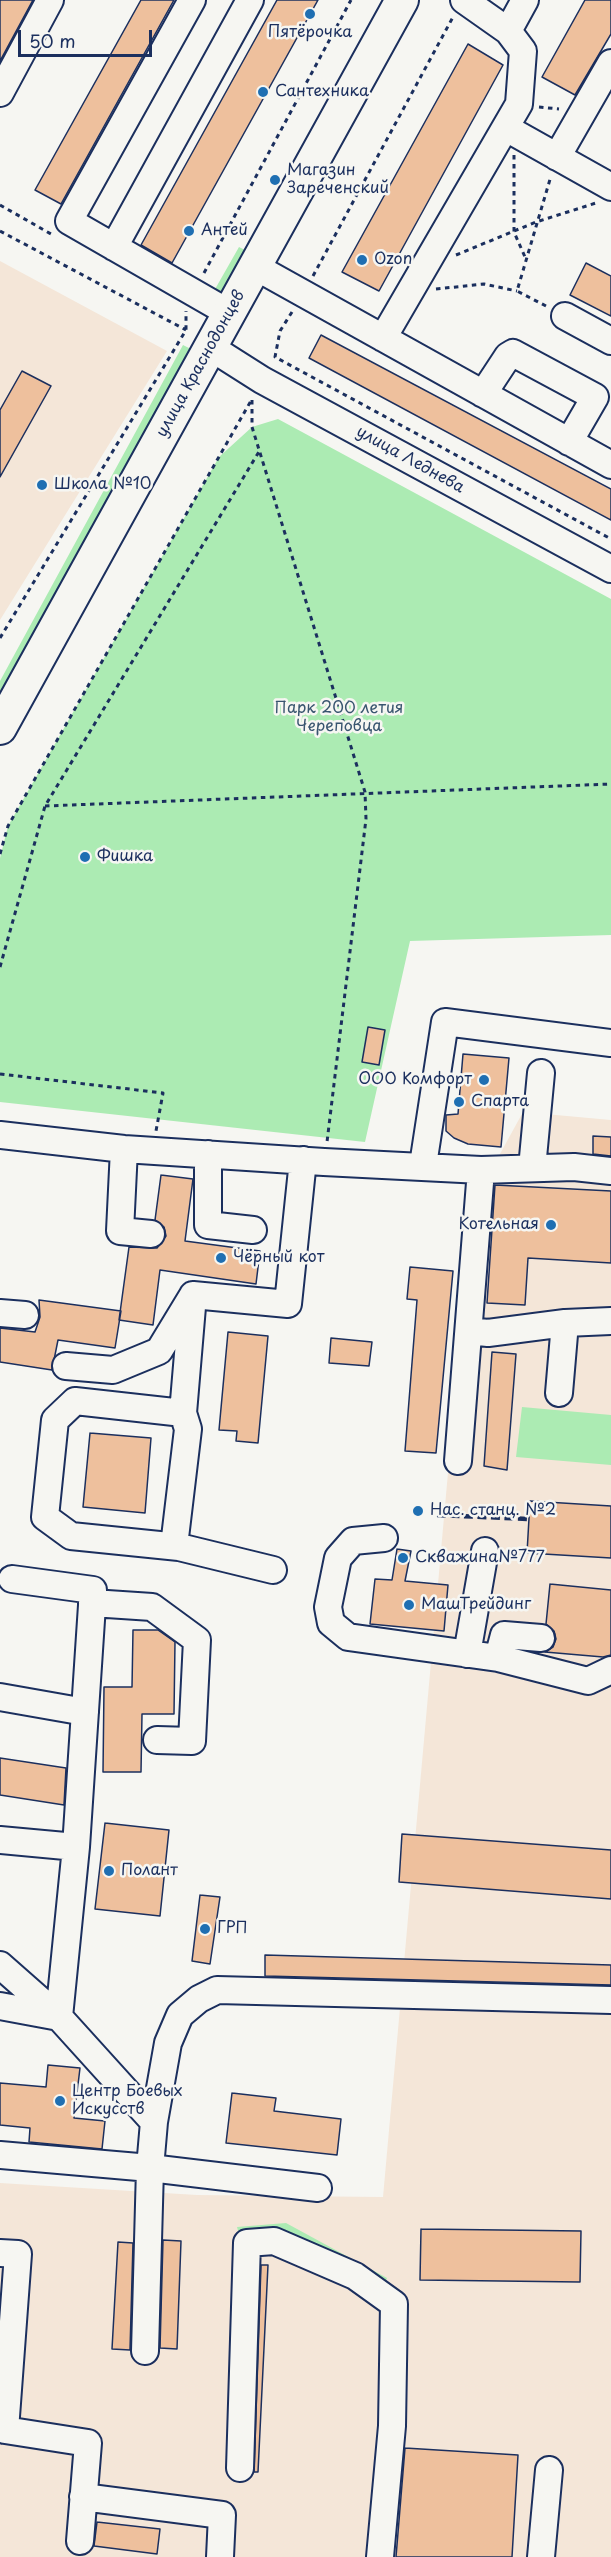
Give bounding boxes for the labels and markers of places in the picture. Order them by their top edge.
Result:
marker: Пятёрочка [303,7,317,21]
place label: Пятёрочка [268,23,352,43]
place label: Сантехника [275,82,369,102]
marker: Сантехника [256,85,270,99]
place label: Магазин Зареченский [287,161,389,199]
marker: Магазин Зареченский [268,173,282,187]
place label: Антей [201,221,248,241]
marker: Антей [182,224,196,238]
place label: Ozon [374,250,412,270]
marker: Ozon [355,253,369,267]
place label: Школа №10 [54,475,152,495]
marker: Школа №10 [35,478,49,492]
place label: Фишка [97,847,153,867]
marker: Фишка [78,850,92,864]
place label: ООО Комфорт [358,1070,472,1090]
marker: ООО Комфорт [477,1073,491,1087]
place label: Спарта [471,1092,529,1112]
marker: Спарта [452,1095,466,1109]
place label: Котельная [458,1215,539,1235]
marker: Котельная [544,1218,558,1232]
place label: Чёрный кот [233,1248,324,1268]
marker: Чёрный кот [214,1251,228,1265]
place label: Нас. станц. №2 [430,1501,556,1521]
marker: Нас. станц. №2 [411,1504,425,1518]
place label: Скважина№777 [415,1548,545,1568]
marker: Скважина№777 [396,1551,410,1565]
place label: МашТрейдинг [421,1595,531,1615]
marker: МашТрейдинг [402,1598,416,1612]
place label: Полант [121,1861,178,1881]
marker: Полант [102,1864,116,1878]
place label: ГРП [217,1919,248,1939]
marker: ГРП [198,1922,212,1936]
place label: Центр Боевых Искусств [72,2082,182,2120]
marker: Центр Боевых Искусств [53,2094,67,2108]

